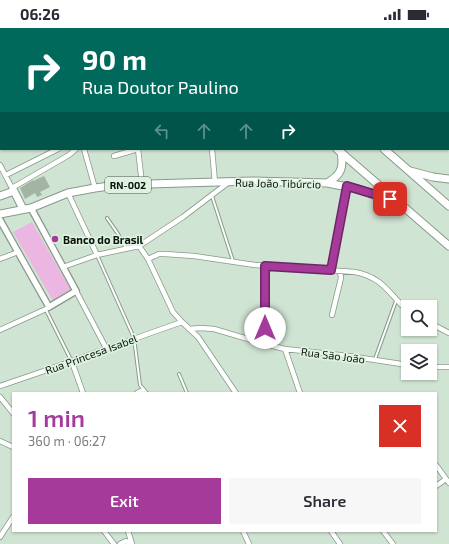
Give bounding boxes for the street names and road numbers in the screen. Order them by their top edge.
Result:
street label: Rua João Tibúrcio [235,176,321,190]
road number: RN-002 [105,177,151,193]
street label: Rua Princesa Isabel [43,331,139,377]
street label: Rua São João [300,345,366,365]

